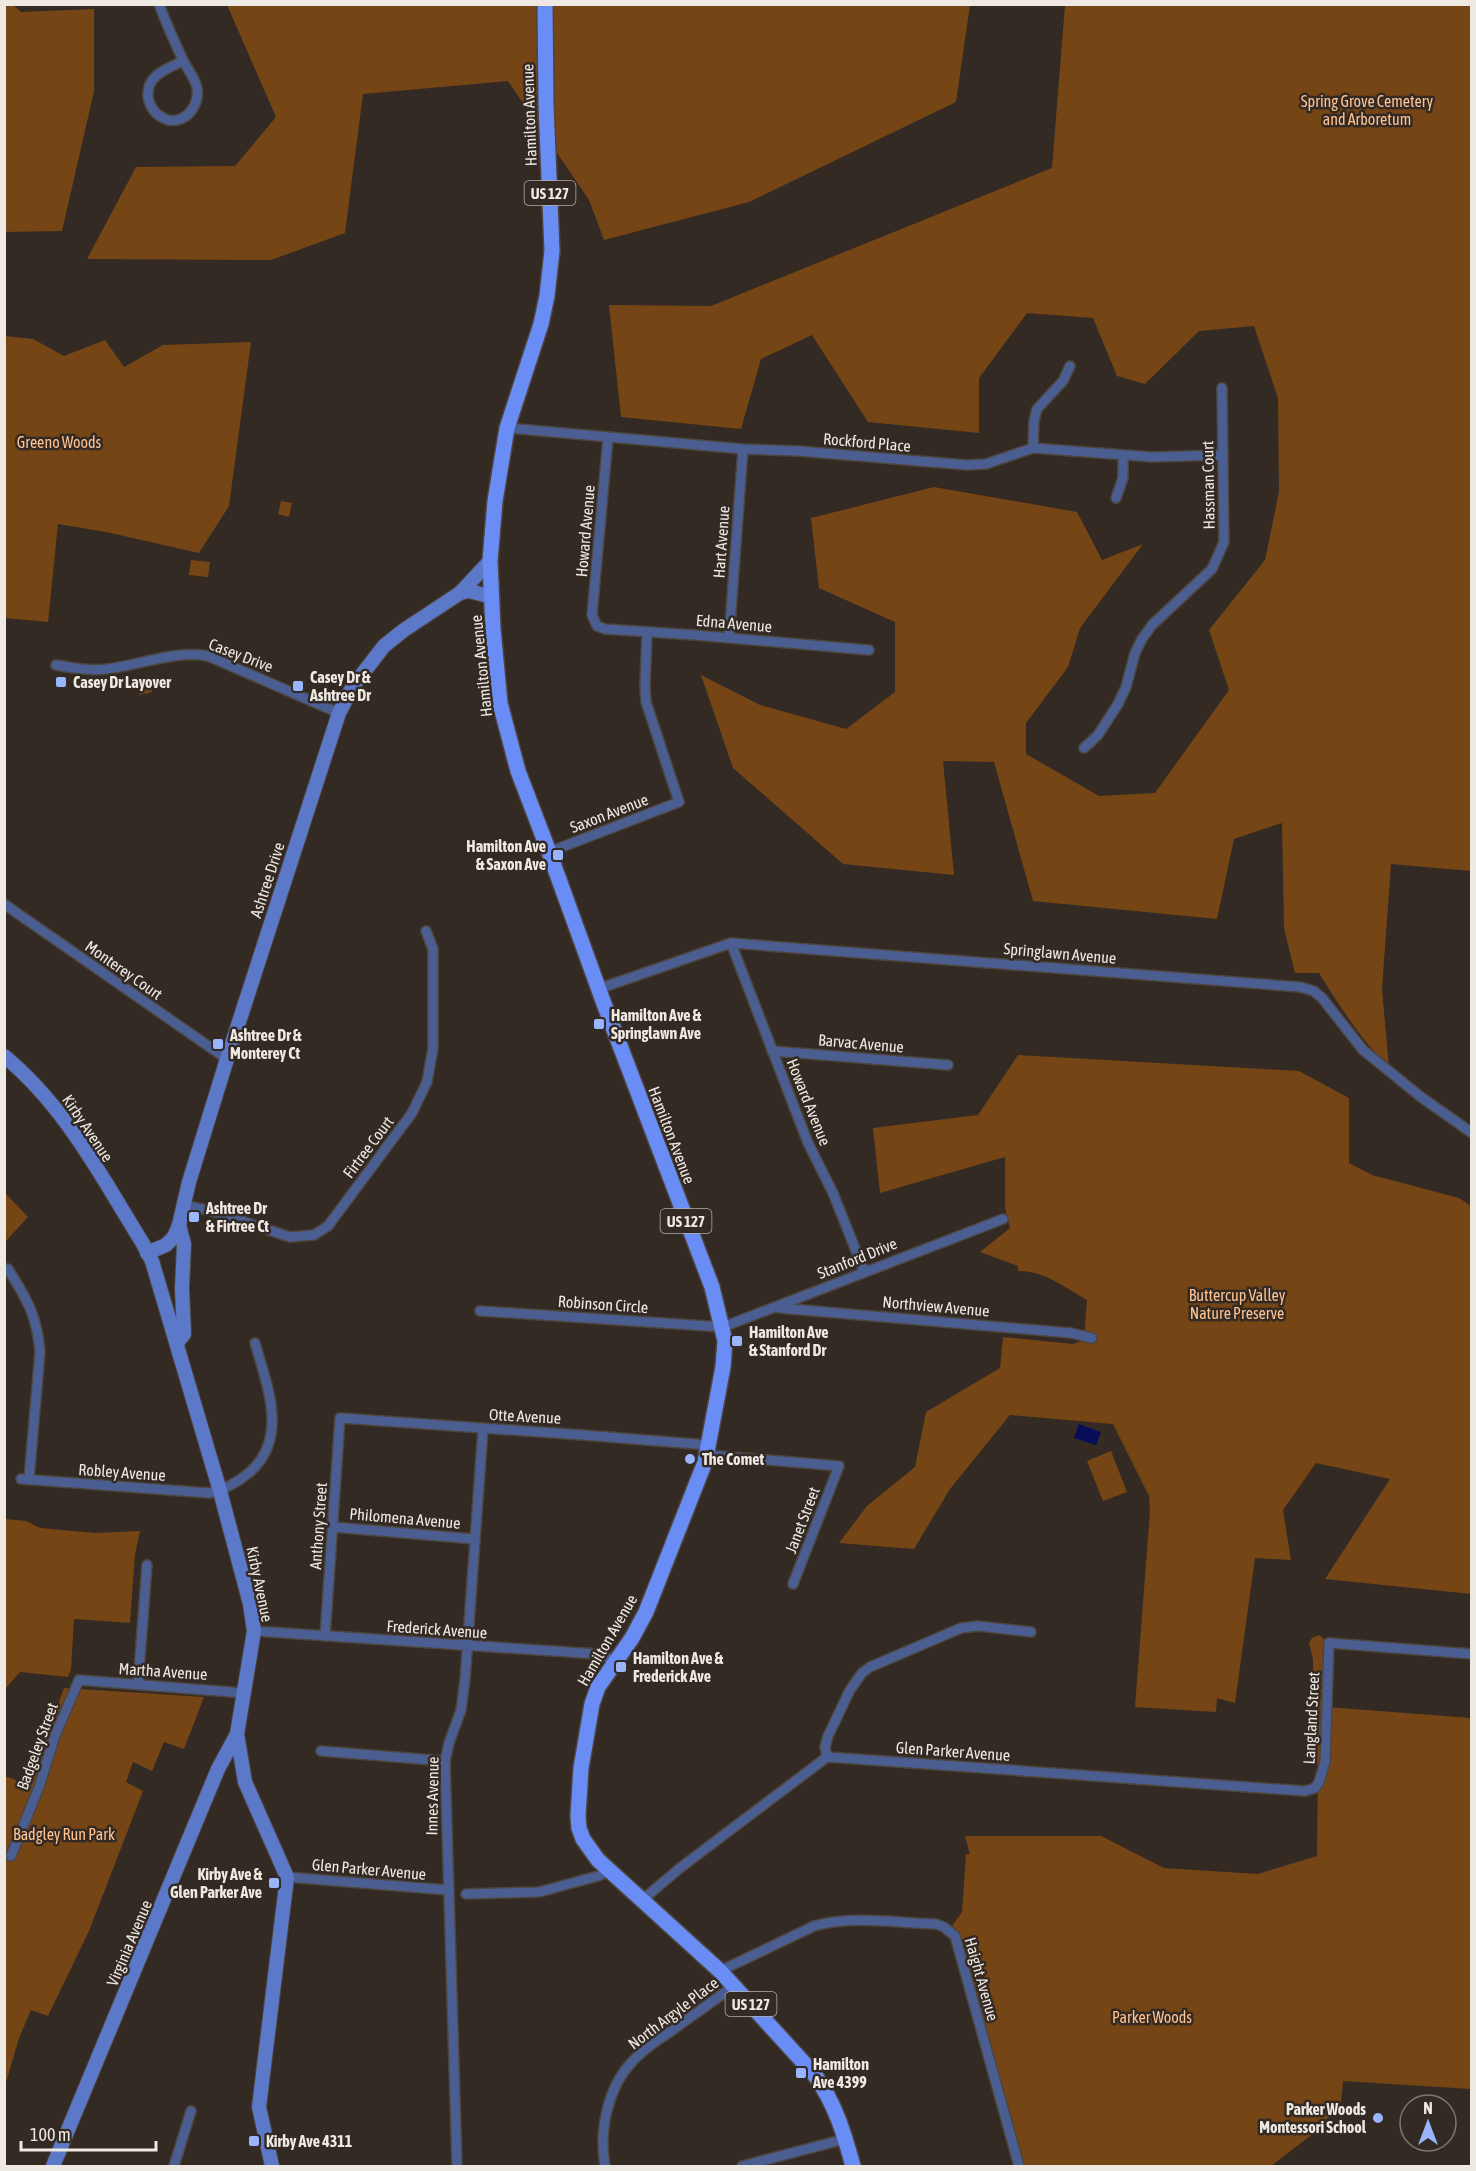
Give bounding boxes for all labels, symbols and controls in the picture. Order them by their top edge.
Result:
street label: Hamilton Avenue [518,64,540,166]
park label: Spring Grove Cemetery and Arboretum [1301,92,1434,128]
road number: US 127 [524,181,576,205]
street label: Rockford Place [823,429,911,455]
park label: Greeno Woods [17,433,102,451]
street label: Hassman Court [1198,440,1218,529]
street label: Howard Avenue [572,484,598,578]
street label: Hart Avenue [709,505,733,579]
street label: Edna Avenue [695,611,773,635]
street label: Hamilton Avenue [467,614,495,718]
street label: Casey Drive [206,635,276,676]
place label: Casey Dr & Ashtree Dr [309,668,371,704]
place label: Casey Dr Layover [73,673,171,691]
marker: Casey Dr Layover [54,675,68,689]
marker: Casey Dr & Ashtree Dr [291,679,305,693]
street label: Saxon Avenue [567,790,651,836]
place label: Hamilton Ave & Saxon Ave [466,837,546,873]
street label: Ashtree Drive [246,840,288,920]
marker: Hamilton Ave & Saxon Ave [551,848,565,862]
street label: Monterey Court [81,937,166,1004]
street label: Springlawn Avenue [1003,939,1117,968]
place label: Hamilton Ave & Springlawn Ave [611,1006,702,1042]
marker: Hamilton Ave & Springlawn Ave [592,1017,606,1031]
place label: Ashtree Dr & Monterey Ct [229,1026,302,1062]
street label: Barvac Avenue [817,1030,905,1056]
marker: Ashtree Dr & Monterey Ct [211,1037,225,1051]
street label: Howard Avenue [783,1056,835,1148]
street label: Hamilton Avenue [645,1084,699,1186]
street label: Kirby Avenue [58,1091,117,1165]
street label: Firtree Court [339,1112,397,1181]
place label: Ashtree Dr & Firtree Ct [205,1199,269,1235]
road number: US 127 [660,1209,712,1233]
marker: Ashtree Dr & Firtree Ct [187,1210,201,1224]
street label: Stanford Drive [815,1234,899,1282]
park label: Buttercup Valley Nature Preserve [1189,1286,1286,1322]
street label: Robinson Circle [557,1292,649,1316]
street label: Northview Avenue [882,1292,990,1320]
place label: Hamilton Ave & Stanford Dr [749,1323,829,1359]
marker: Hamilton Ave & Stanford Dr [730,1334,744,1348]
street label: Otte Avenue [489,1405,561,1427]
place label: The Comet [702,1450,764,1468]
marker: The Comet [683,1452,697,1466]
street label: Robley Avenue [78,1460,166,1485]
street label: Anthony Street [306,1482,331,1570]
street label: Janet Street [781,1484,823,1556]
street label: Philomena Avenue [349,1504,461,1532]
street label: Kirby Avenue [242,1545,277,1624]
street label: Hamilton Avenue [574,1591,640,1689]
street label: Frederick Avenue [386,1617,488,1641]
place label: Hamilton Ave & Frederick Ave [633,1649,724,1685]
street label: Martha Avenue [118,1659,208,1683]
marker: Hamilton Ave & Frederick Ave [614,1660,628,1674]
street label: Langland Street [1300,1671,1323,1765]
street label: Badgeley Street [13,1700,62,1792]
street label: Glen Parker Avenue [895,1738,1011,1764]
street label: Innes Avenue [422,1756,442,1836]
park label: Badgley Run Park [13,1825,115,1844]
street label: Glen Parker Avenue [311,1855,427,1883]
place label: Kirby Ave & Glen Parker Ave [170,1865,263,1901]
marker: Kirby Ave & Glen Parker Ave [267,1876,281,1890]
street label: Virginia Avenue [103,1897,156,1989]
street label: Haight Avenue [961,1935,1003,2023]
street label: North Argyle Place [625,1973,722,2053]
road number: US 127 [726,1992,777,2016]
park label: Parker Woods [1112,2008,1192,2026]
place label: Hamilton Ave 4399 [812,2055,869,2091]
marker: Hamilton Ave 4399 [794,2066,808,2080]
north arrow [1398,2093,1458,2153]
text: N [1423,2099,1433,2117]
place label: Parker Woods Montessori School [1259,2100,1367,2136]
marker: Parker Woods Montessori School [1371,2111,1385,2125]
scale bar [21,2114,156,2152]
text: 100 m [30,2124,71,2145]
place label: Kirby Ave 4311 [266,2132,353,2150]
marker: Kirby Ave 4311 [247,2134,261,2148]

